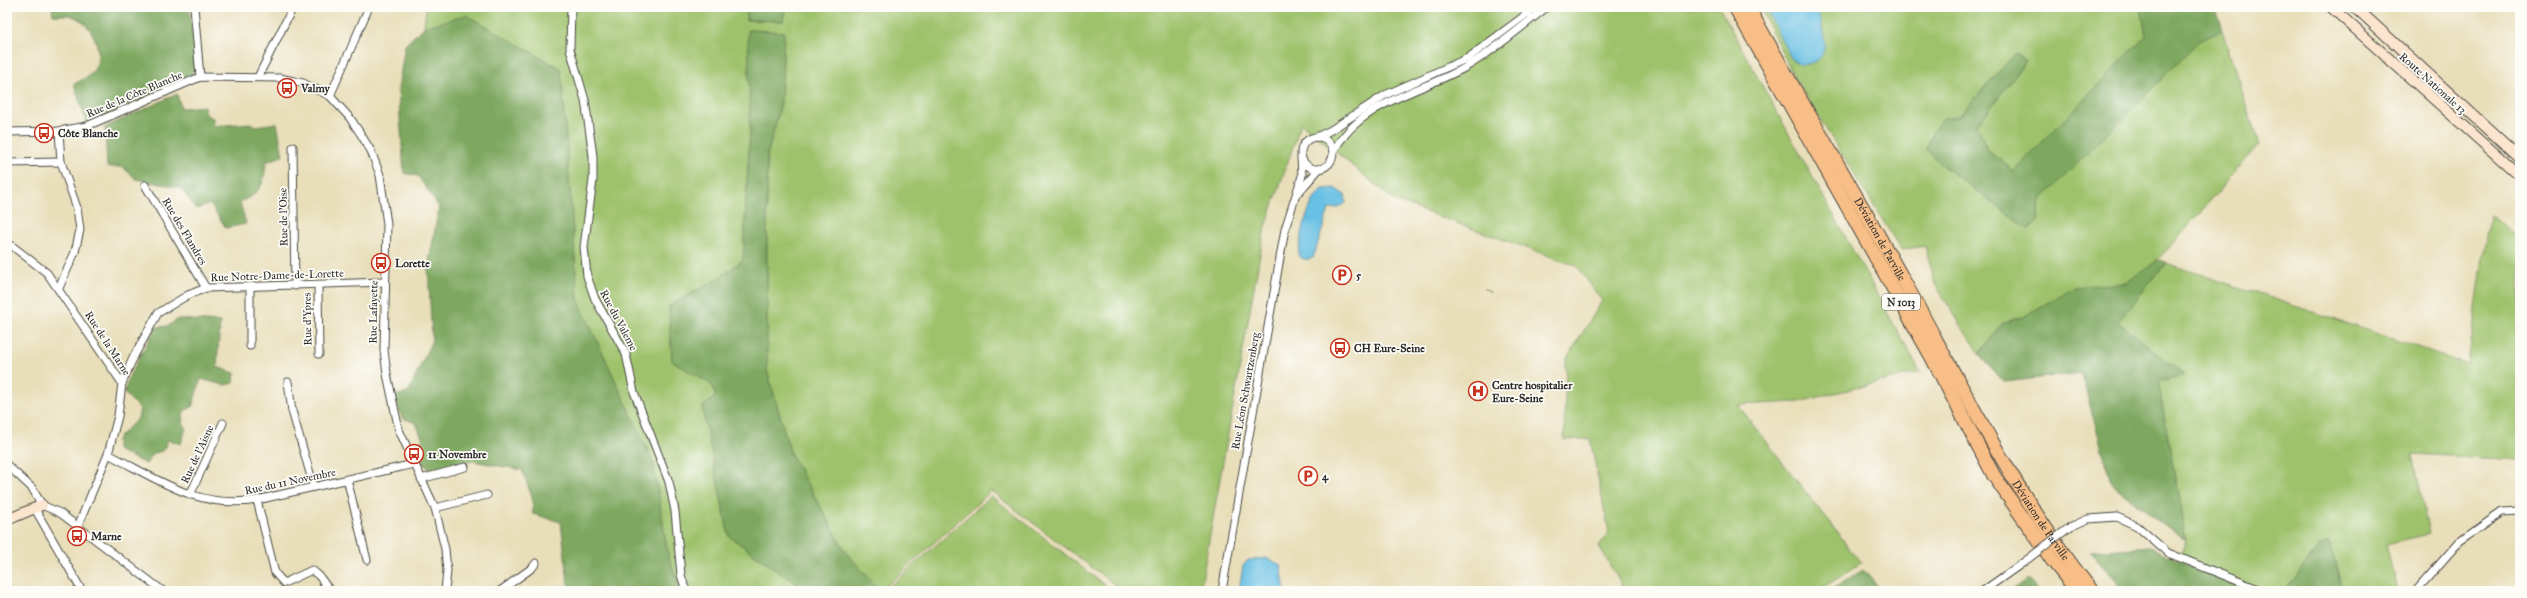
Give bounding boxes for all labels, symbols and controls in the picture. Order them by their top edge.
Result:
street label: Route Nationale 13 [2397,50,2469,117]
street label: Rue de la Côte Blanche [84,68,185,121]
bus stop icon: Valmy [276,77,298,99]
place label: Valmy [300,82,330,96]
bus stop icon: Côte Blanche [33,122,55,144]
place label: Côte Blanche [58,127,119,140]
street label: Rue de l'Oise [276,187,291,246]
street label: Rue des Flandres [159,195,210,267]
street label: Déviation de Parville [1851,195,1909,283]
bus stop icon: Lorette [370,252,392,274]
place label: Lorette [395,257,430,270]
parking icon: 5 [1331,264,1353,286]
street label: Rue Notre-Dame-de-Lorette [210,267,344,284]
place label: 5 [1356,269,1362,282]
street label: Rue Lafayette [366,280,381,344]
street label: Rue du Valeme [597,288,640,353]
street label: Rue d'Ypres [301,292,314,346]
road number: N 1013 [1882,294,1920,310]
street label: Rue de la Marne [82,309,133,378]
street label: Rue Léon Schwartzenberg [1229,331,1262,451]
bus stop icon: CH Eure-Seine [1329,337,1351,359]
place label: CH Eure-Seine [1354,342,1425,355]
place label: Centre hospitalier Eure-Seine [1492,379,1573,405]
hospital icon: Centre hospitalier Eure-Seine [1467,380,1489,402]
street label: Rue de l'Aisne [178,422,217,486]
bus stop icon: 11 Novembre [403,443,425,465]
place label: 11 Novembre [428,448,487,461]
street label: Rue du 11 Novembre [243,465,337,497]
parking icon: 4 [1297,465,1319,487]
place label: 4 [1322,470,1329,484]
street label: Déviation de Parville [2009,478,2072,563]
bus stop icon: Marne [66,525,88,547]
place label: Marne [91,530,122,543]

